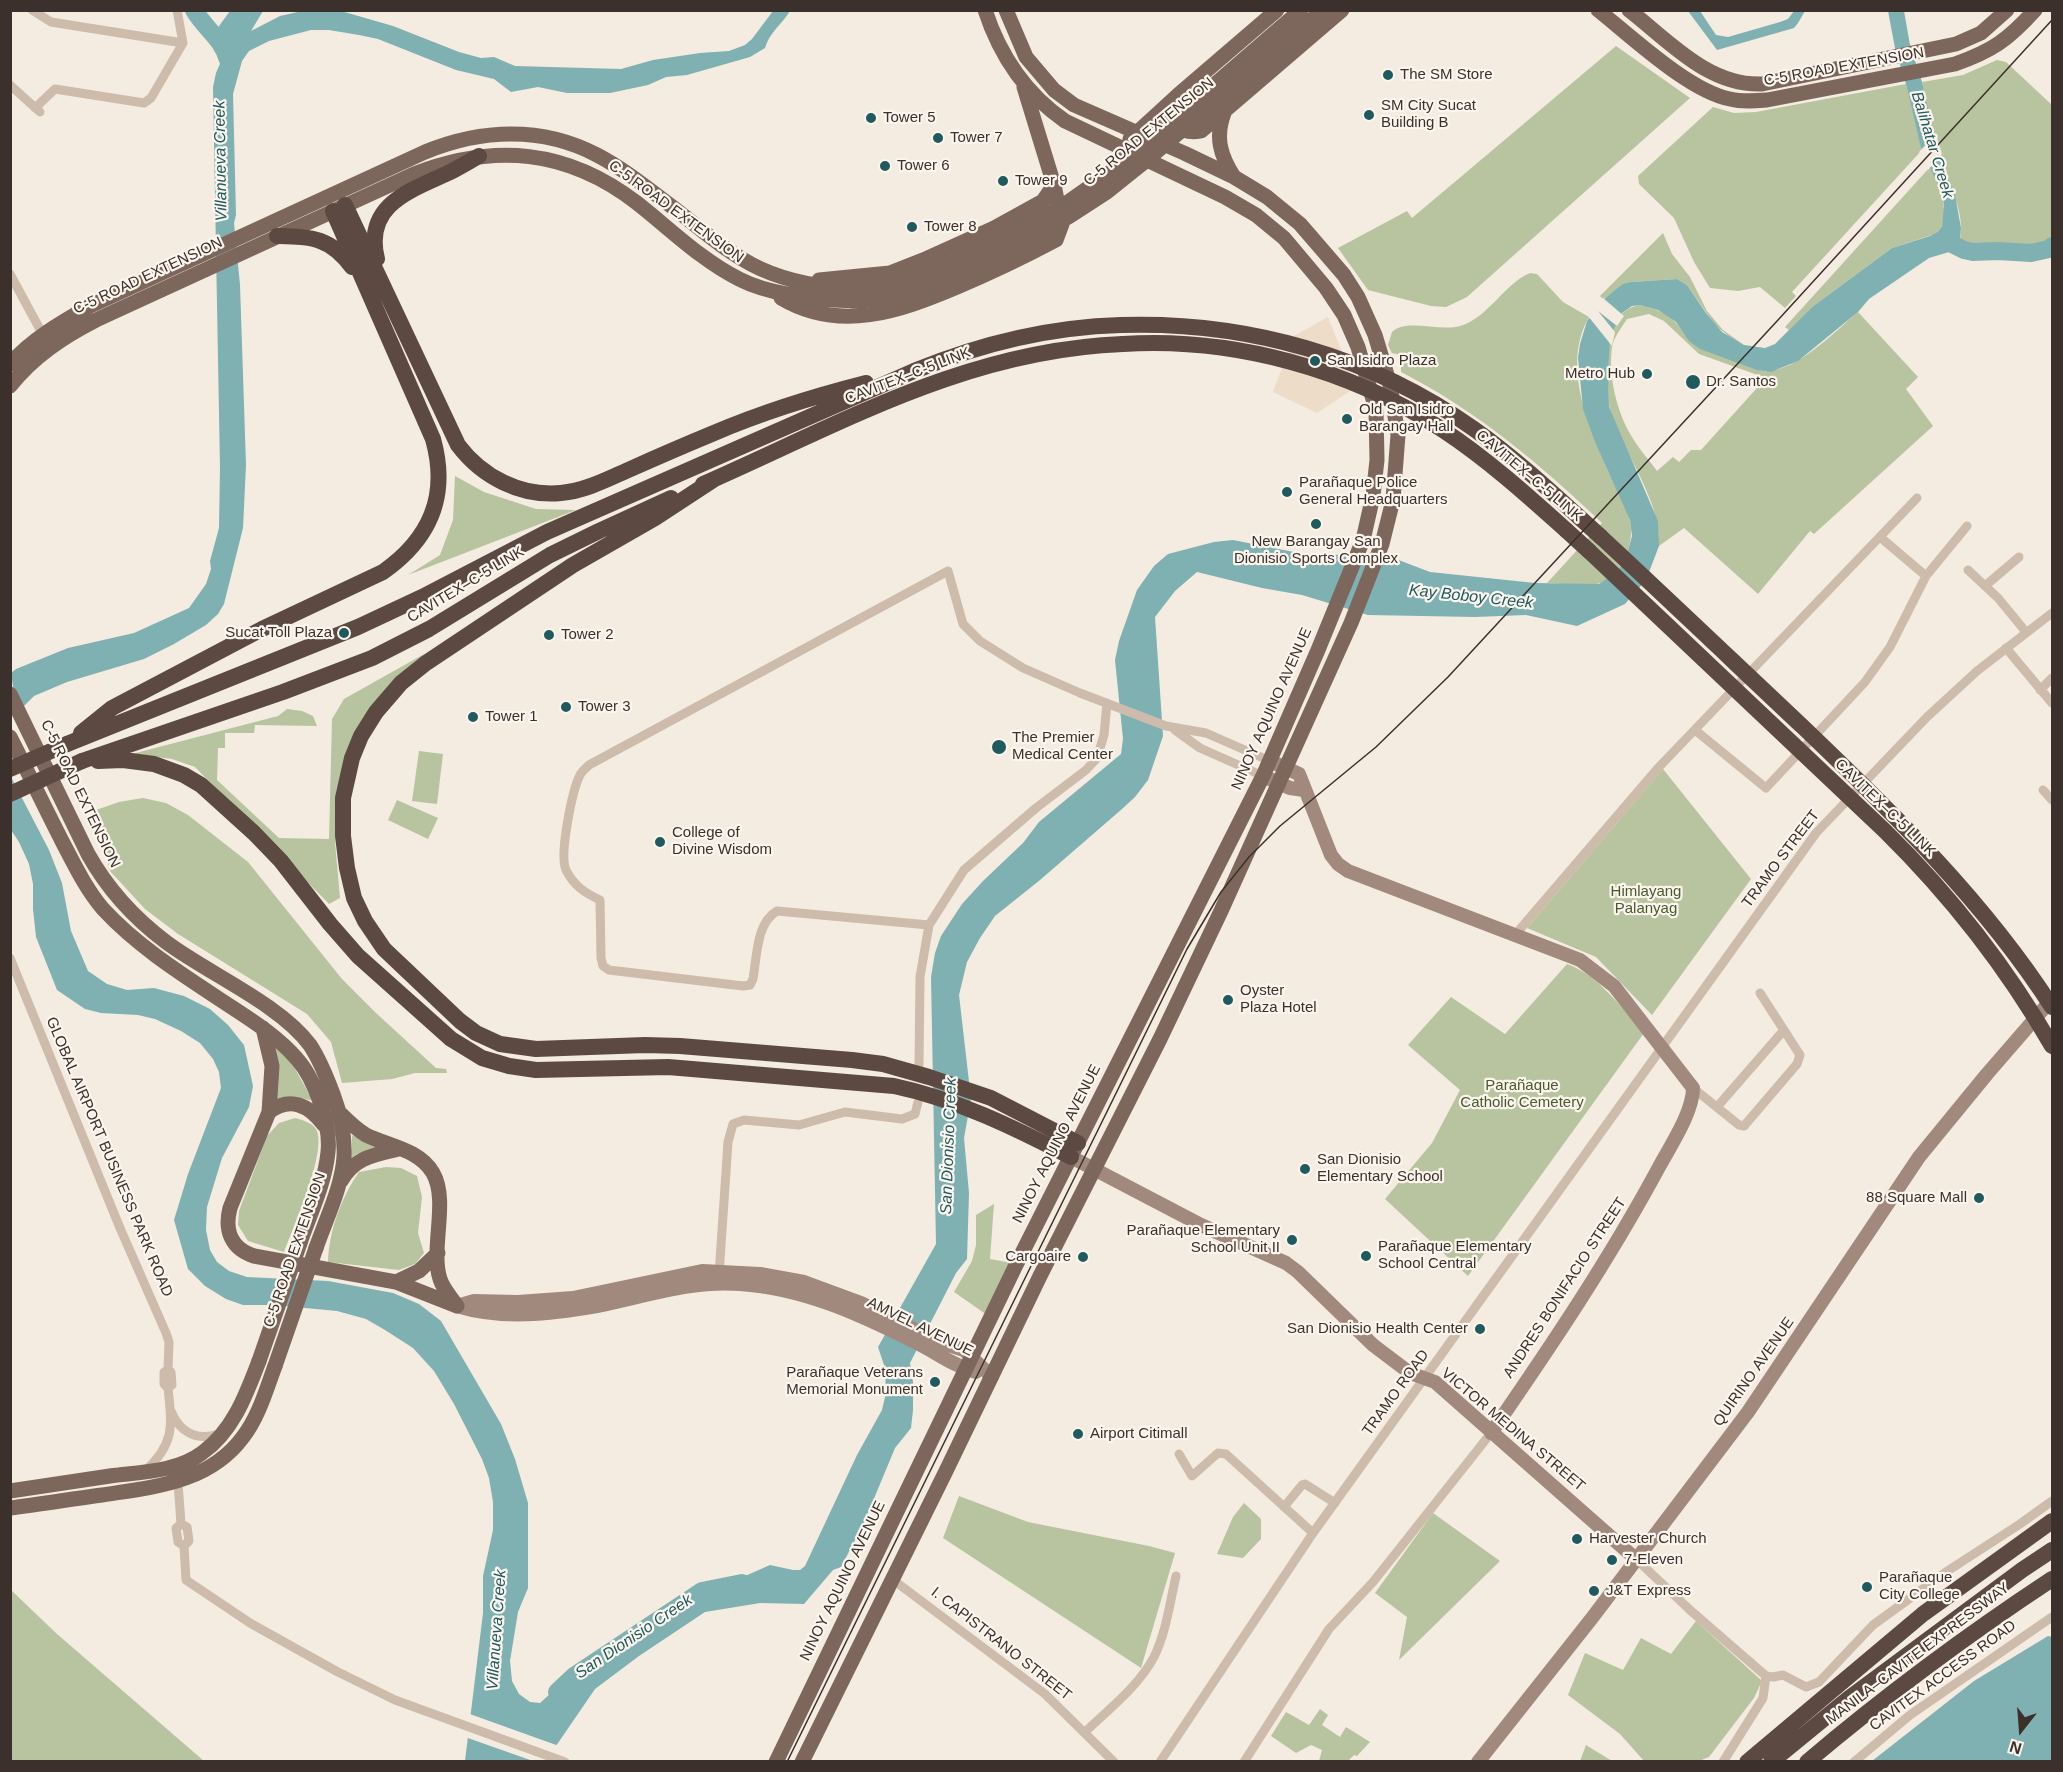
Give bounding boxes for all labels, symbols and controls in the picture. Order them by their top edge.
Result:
street label: C-5 ROAD EXTENSION [1762,44,1926,90]
place label: The SM Store [1400,66,1493,84]
marker: The SM Store [1381,68,1395,82]
street label: C-5 ROAD EXTENSION [1080,74,1218,190]
water label: Balihatar Creek [1907,89,1957,201]
place label: SM City Sucat Building B [1381,97,1476,132]
water label: Villanueva Creek [210,101,232,221]
marker: SM City Sucat Building B [1362,108,1376,122]
place label: Tower 5 [883,109,936,127]
marker: Tower 5 [864,111,878,125]
place label: Tower 7 [950,129,1003,147]
marker: Tower 7 [931,131,945,145]
street label: C-5 ROAD EXTENSION [605,157,747,267]
place label: Tower 6 [897,157,950,175]
marker: Tower 6 [878,159,892,173]
place label: Tower 9 [1015,172,1068,190]
marker: Tower 9 [996,174,1010,188]
place label: Tower 8 [924,218,977,236]
marker: Tower 8 [905,220,919,234]
street label: C-5 ROAD EXTENSION [71,234,225,318]
street label: CAVITEX–C-5 LINK [843,344,973,408]
place label: San Isidro Plaza [1327,352,1436,370]
marker: San Isidro Plaza [1308,354,1322,368]
place label: Metro Hub [1565,365,1635,383]
marker: Metro Hub [1640,367,1654,381]
marker: Dr. Santos [1684,373,1702,391]
place label: Dr. Santos [1706,373,1776,391]
place label: Old San Isidro Barangay Hall [1359,401,1454,436]
marker: Old San Isidro Barangay Hall [1340,412,1354,426]
street label: CAVITEX–C-5 LINK [1472,426,1586,526]
place label: Parañaque Police General Headquarters [1299,474,1447,509]
marker: Parañaque Police General Headquarters [1280,485,1294,499]
marker: New Barangay San Dionisio Sports Complex [1309,517,1323,531]
place label: New Barangay San Dionisio Sports Complex [1234,533,1398,568]
street label: CAVITEX–C-5 LINK [404,543,528,627]
water label: Kay Boboy Creek [1408,581,1534,613]
place label: Sucat Toll Plaza [225,624,332,642]
street label: NINOY AQUINO AVENUE [1228,625,1316,793]
marker: Sucat Toll Plaza [337,626,351,640]
place label: Tower 2 [561,626,614,644]
marker: Tower 2 [542,628,556,642]
place label: Tower 3 [578,698,631,716]
marker: Tower 3 [559,700,573,714]
place label: Tower 1 [485,708,538,726]
marker: Tower 1 [466,710,480,724]
street label: C-5 ROAD EXTENSION [36,717,124,871]
place label: The Premier Medical Center [1012,729,1113,764]
marker: The Premier Medical Center [990,738,1008,756]
street label: CAVITEX–C-5 LINK [1831,755,1939,861]
street label: TRAMO STREET [1738,807,1824,911]
place label: College of Divine Wisdom [672,824,772,859]
marker: College of Divine Wisdom [653,835,667,849]
park label: Himlayang Palanyag [1611,883,1681,918]
place label: Oyster Plaza Hotel [1240,982,1317,1017]
marker: Oyster Plaza Hotel [1221,993,1235,1007]
street label: GLOBAL AIRPORT BUSINESS PARK ROAD [42,1014,176,1300]
street label: NINOY AQUINO AVENUE [1009,1062,1105,1226]
water label: San Dionisio Creek [937,1077,961,1215]
park label: Parañaque Catholic Cemetery [1460,1077,1584,1112]
place label: San Dionisio Elementary School [1317,1151,1443,1186]
marker: San Dionisio Elementary School [1298,1162,1312,1176]
street label: C-5 ROAD EXTENSION [260,1170,330,1330]
place label: 88 Square Mall [1866,1189,1967,1207]
marker: 88 Square Mall [1972,1191,1986,1205]
street label: ANDRES BONIFACIO STREET [1500,1194,1630,1382]
place label: Parañaque Elementary School Unit II [1127,1222,1280,1257]
marker: Parañaque Elementary School Unit II [1285,1233,1299,1247]
place label: Parañaque Elementary School Central [1378,1238,1531,1273]
place label: Cargoaire [1005,1248,1071,1266]
marker: Parañaque Elementary School Central [1359,1249,1373,1263]
marker: Cargoaire [1076,1250,1090,1264]
street label: AMVEL AVENUE [864,1294,976,1360]
street label: QUIRINO AVENUE [1710,1314,1798,1430]
place label: San Dionisio Health Center [1287,1320,1468,1338]
marker: San Dionisio Health Center [1473,1322,1487,1336]
street label: TRAMO ROAD [1359,1347,1433,1439]
place label: Parañaque Veterans Memorial Monument [786,1364,923,1399]
street label: VICTOR MEDINA STREET [1437,1365,1589,1495]
marker: Parañaque Veterans Memorial Monument [928,1375,942,1389]
place label: Airport Citimall [1090,1425,1188,1443]
marker: Airport Citimall [1071,1427,1085,1441]
street label: NINOY AQUINO AVENUE [796,1498,890,1664]
place label: Harvester Church [1589,1530,1707,1548]
marker: Harvester Church [1570,1532,1584,1546]
place label: 7-Eleven [1624,1551,1683,1569]
marker: 7-Eleven [1605,1553,1619,1567]
water label: Villanueva Creek [483,1569,511,1691]
place label: Parañaque City College [1879,1569,1960,1604]
street label: MANILA–CAVITE EXPRESSWAY [1823,1579,2013,1729]
marker: Parañaque City College [1860,1580,1874,1594]
place label: J&T Express [1606,1582,1691,1600]
street label: I. CAPISTRANO STREET [927,1584,1075,1704]
marker: J&T Express [1587,1584,1601,1598]
water label: San Dionisio Creek [572,1591,696,1683]
street label: CAVITEX ACCESS ROAD [1866,1617,2020,1735]
north arrow [1991,1700,2051,1760]
text: N [2008,1738,2024,1758]

